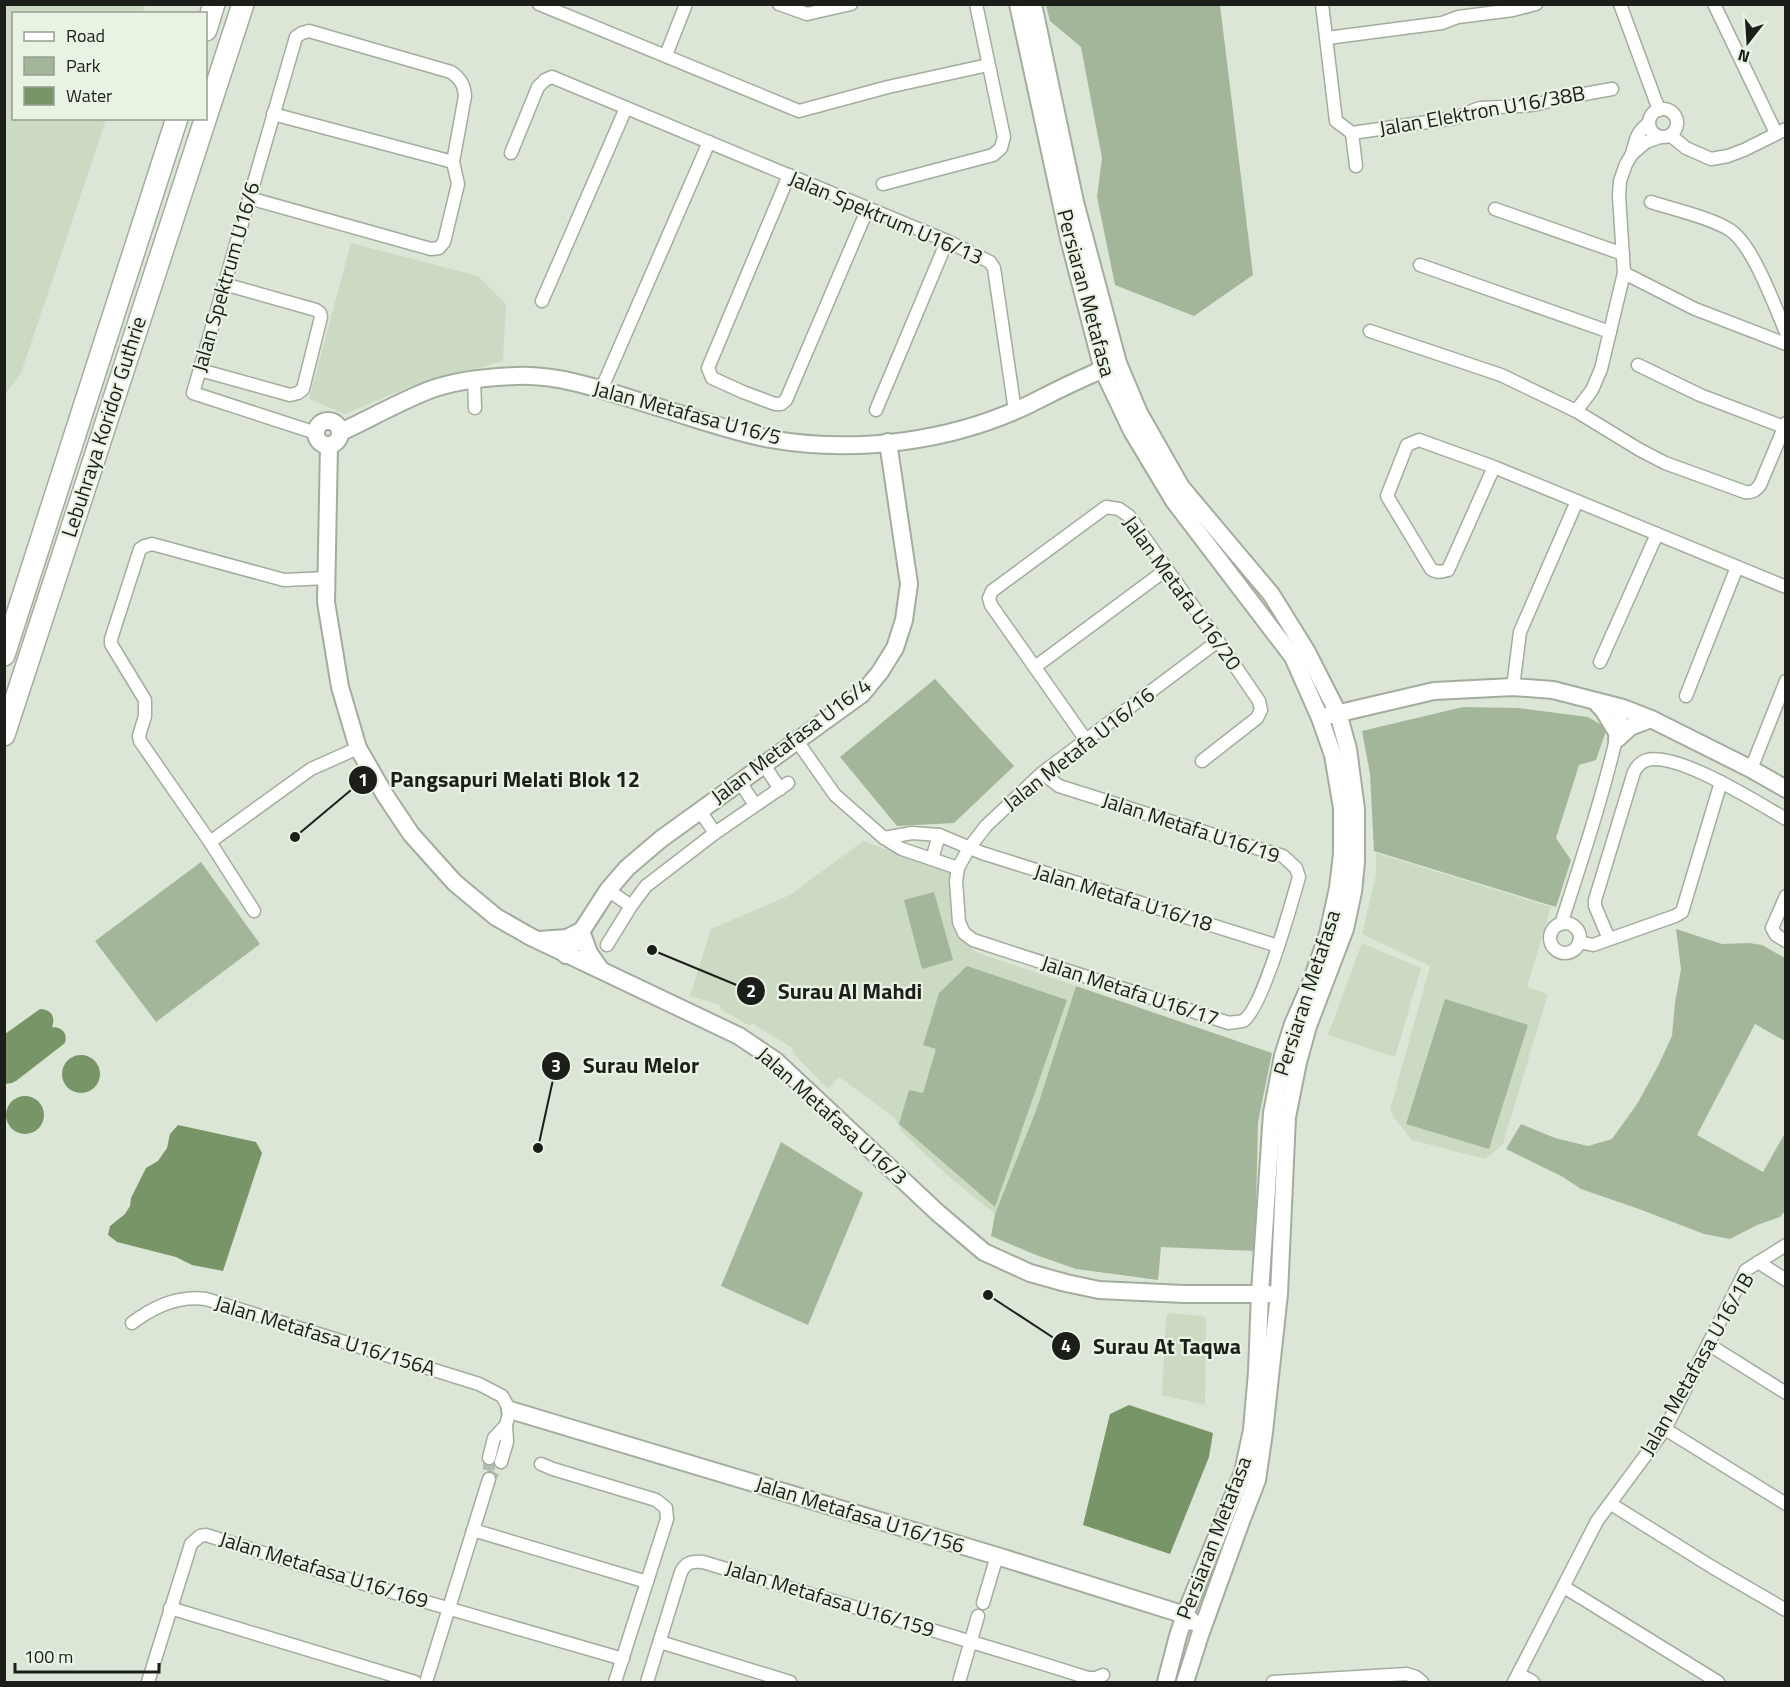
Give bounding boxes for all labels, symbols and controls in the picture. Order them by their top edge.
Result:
legend [12,12,207,120]
north arrow [1718,12,1778,72]
text: Road [66,22,105,49]
text: N [1735,43,1752,69]
text: Park [66,52,101,79]
street label: Jalan Elektron U16/38B [1376,76,1587,144]
text: Water [66,82,112,109]
street label: Jalan Spektrum U16/13 [784,162,988,272]
street label: Jalan Spektrum U16/6 [183,178,267,376]
street label: Persiaran Metafasa [1049,205,1125,381]
street label: Lebuhraya Koridor Guthrie [52,312,154,541]
street label: Jalan Metafasa U16/5 [590,372,785,453]
street label: Jalan Metafa U16/20 [1115,508,1250,677]
street label: Jalan Metafasa U16/4 [703,669,877,811]
street label: Jalan Metafa U16/16 [996,679,1161,818]
callout: Pangsapuri Melati Blok 12 [348,760,652,800]
text: Pangsapuri Melati Blok 12 [390,762,640,796]
text: 1 [358,766,368,793]
street label: Jalan Metafa U16/19 [1098,783,1284,871]
street label: Jalan Metafa U16/18 [1030,855,1217,939]
street label: Persiaran Metafasa [1264,905,1348,1080]
street label: Jalan Metafa U16/17 [1037,946,1223,1034]
callout: Surau Al Mahdi [736,971,934,1011]
text: Surau Al Mahdi [778,974,922,1008]
text: 2 [746,977,756,1004]
street label: Jalan Metafasa U16/3 [750,1039,915,1192]
callout: Surau Melor [541,1046,712,1086]
text: Surau Melor [583,1048,699,1082]
text: 3 [551,1052,561,1079]
street label: Jalan Metafasa U16/1B [1631,1266,1762,1461]
street label: Jalan Metafasa U16/156A [211,1286,440,1384]
callout: Surau At Taqwa [1051,1326,1253,1366]
text: Surau At Taqwa [1093,1329,1241,1363]
text: 4 [1061,1332,1071,1359]
street label: Persiaran Metafasa [1167,1451,1259,1624]
street label: Jalan Metafasa U16/156 [752,1467,969,1561]
street label: Jalan Metafasa U16/169 [216,1522,433,1616]
street label: Jalan Metafasa U16/159 [722,1551,939,1645]
scale bar [15,1636,159,1674]
text: 100 m [24,1643,73,1670]

